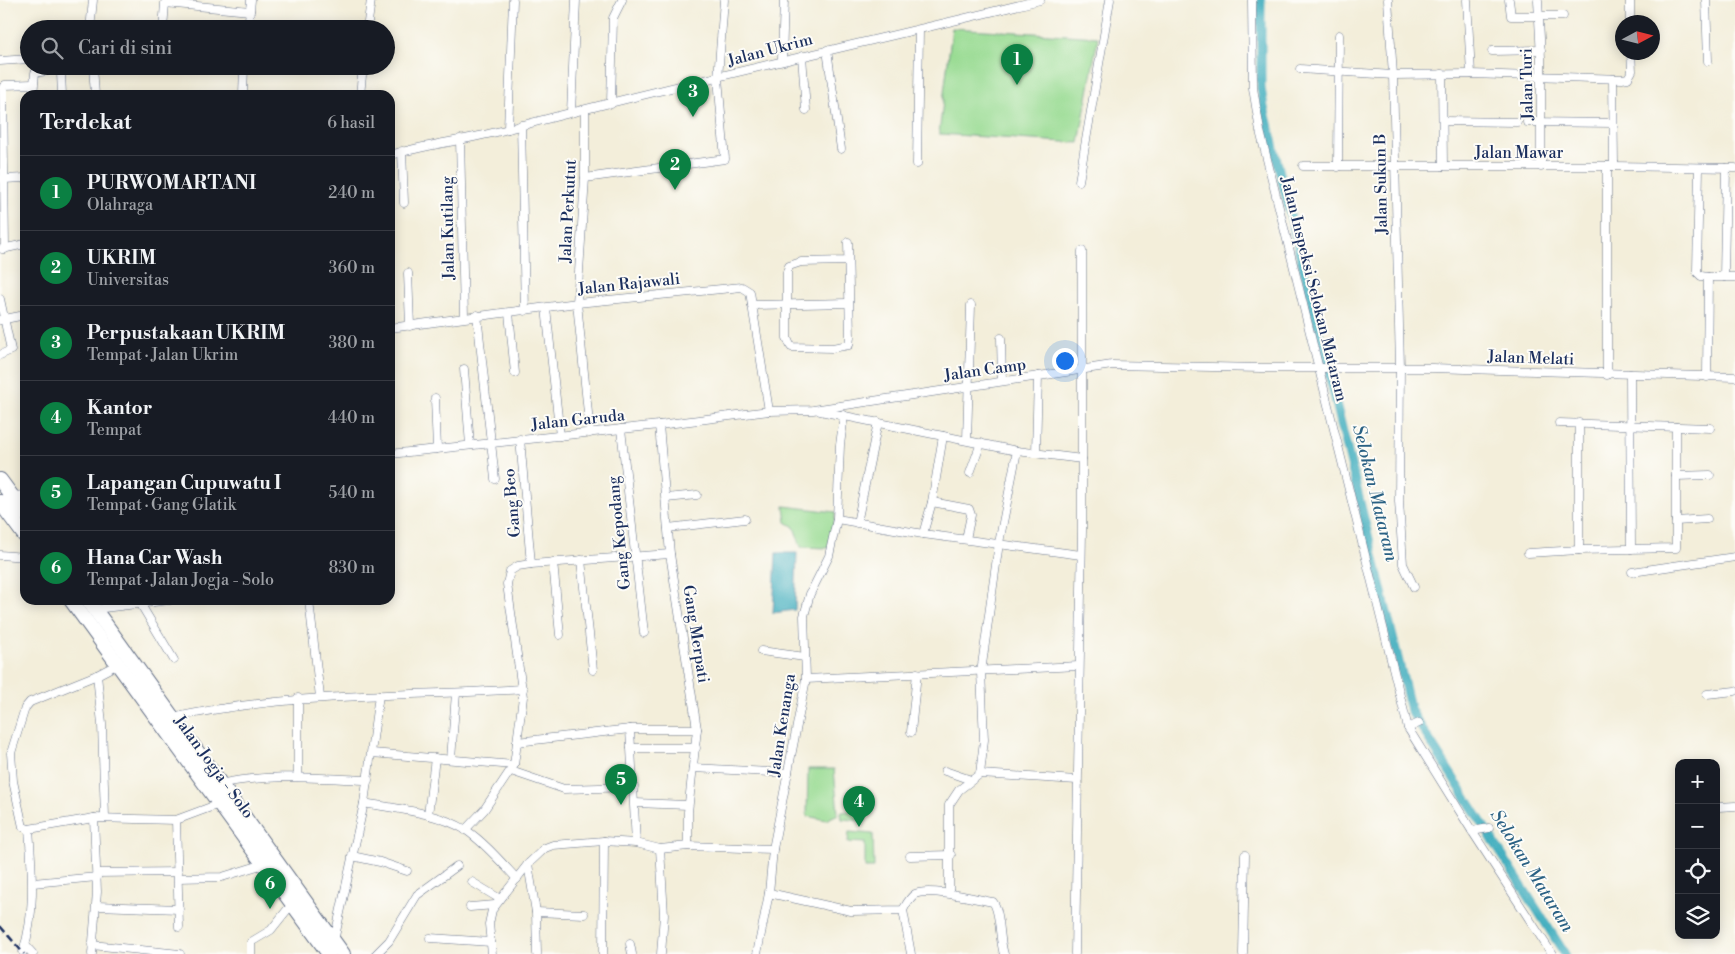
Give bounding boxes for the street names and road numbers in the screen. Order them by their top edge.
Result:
street label: Jalan Ukrim [724,29,815,71]
street label: Jalan Turi [1516,48,1538,121]
street label: Jalan Sukun B [1370,133,1392,236]
street label: Jalan Mawar [1474,143,1563,163]
street label: Jalan Perkutut [555,158,581,264]
street label: Jalan Inspeksi Selokan Mataram [1276,174,1352,404]
street label: Jalan Kutilang [437,176,459,281]
street label: Jalan Rajawali [576,269,681,299]
street label: Jalan Melati [1486,346,1575,370]
street label: Jalan Camp [942,354,1027,386]
street label: Jalan Garuda [529,405,627,435]
street label: Gang Beo [499,468,525,538]
street label: Gang Kepodang [603,475,635,591]
street label: Gang Merpati [678,584,714,684]
street label: Jalan Kenanga [764,671,800,779]
street label: Jalan Jogja - Solo [169,711,258,823]

